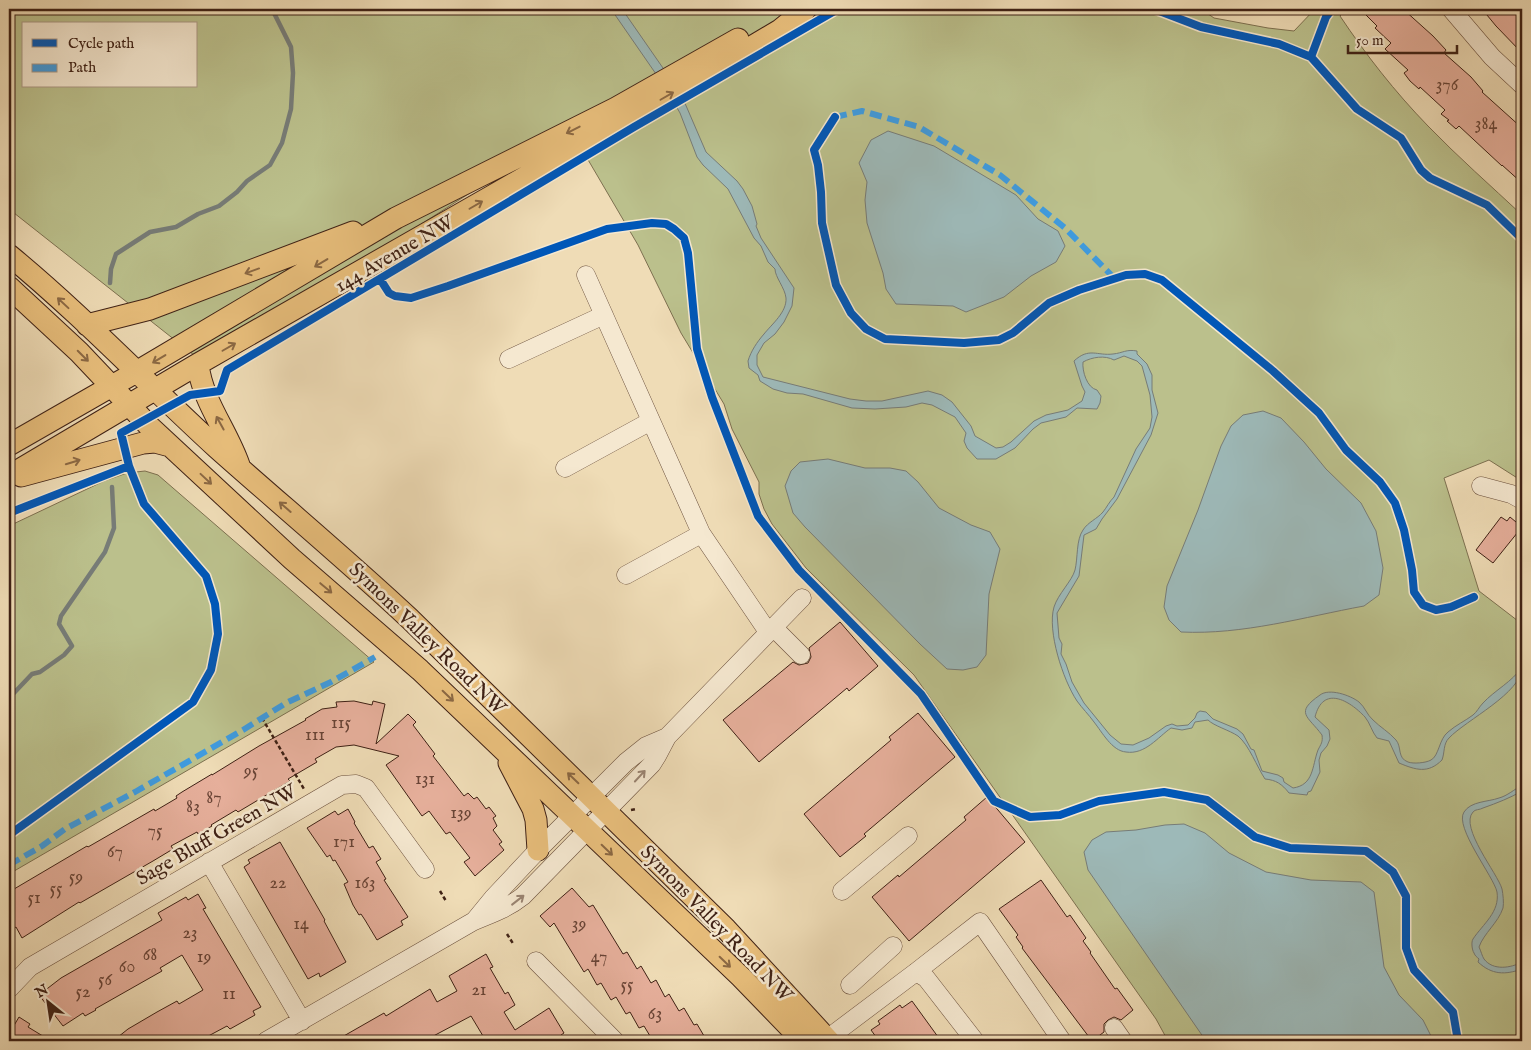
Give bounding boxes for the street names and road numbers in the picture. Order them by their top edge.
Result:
street label: 144 Avenue NW [331,210,460,298]
street label: Symons Valley Road NW [343,558,511,721]
street label: Sage Bluff Green NW [132,779,302,892]
street label: Symons Valley Road NW [634,840,798,1008]

